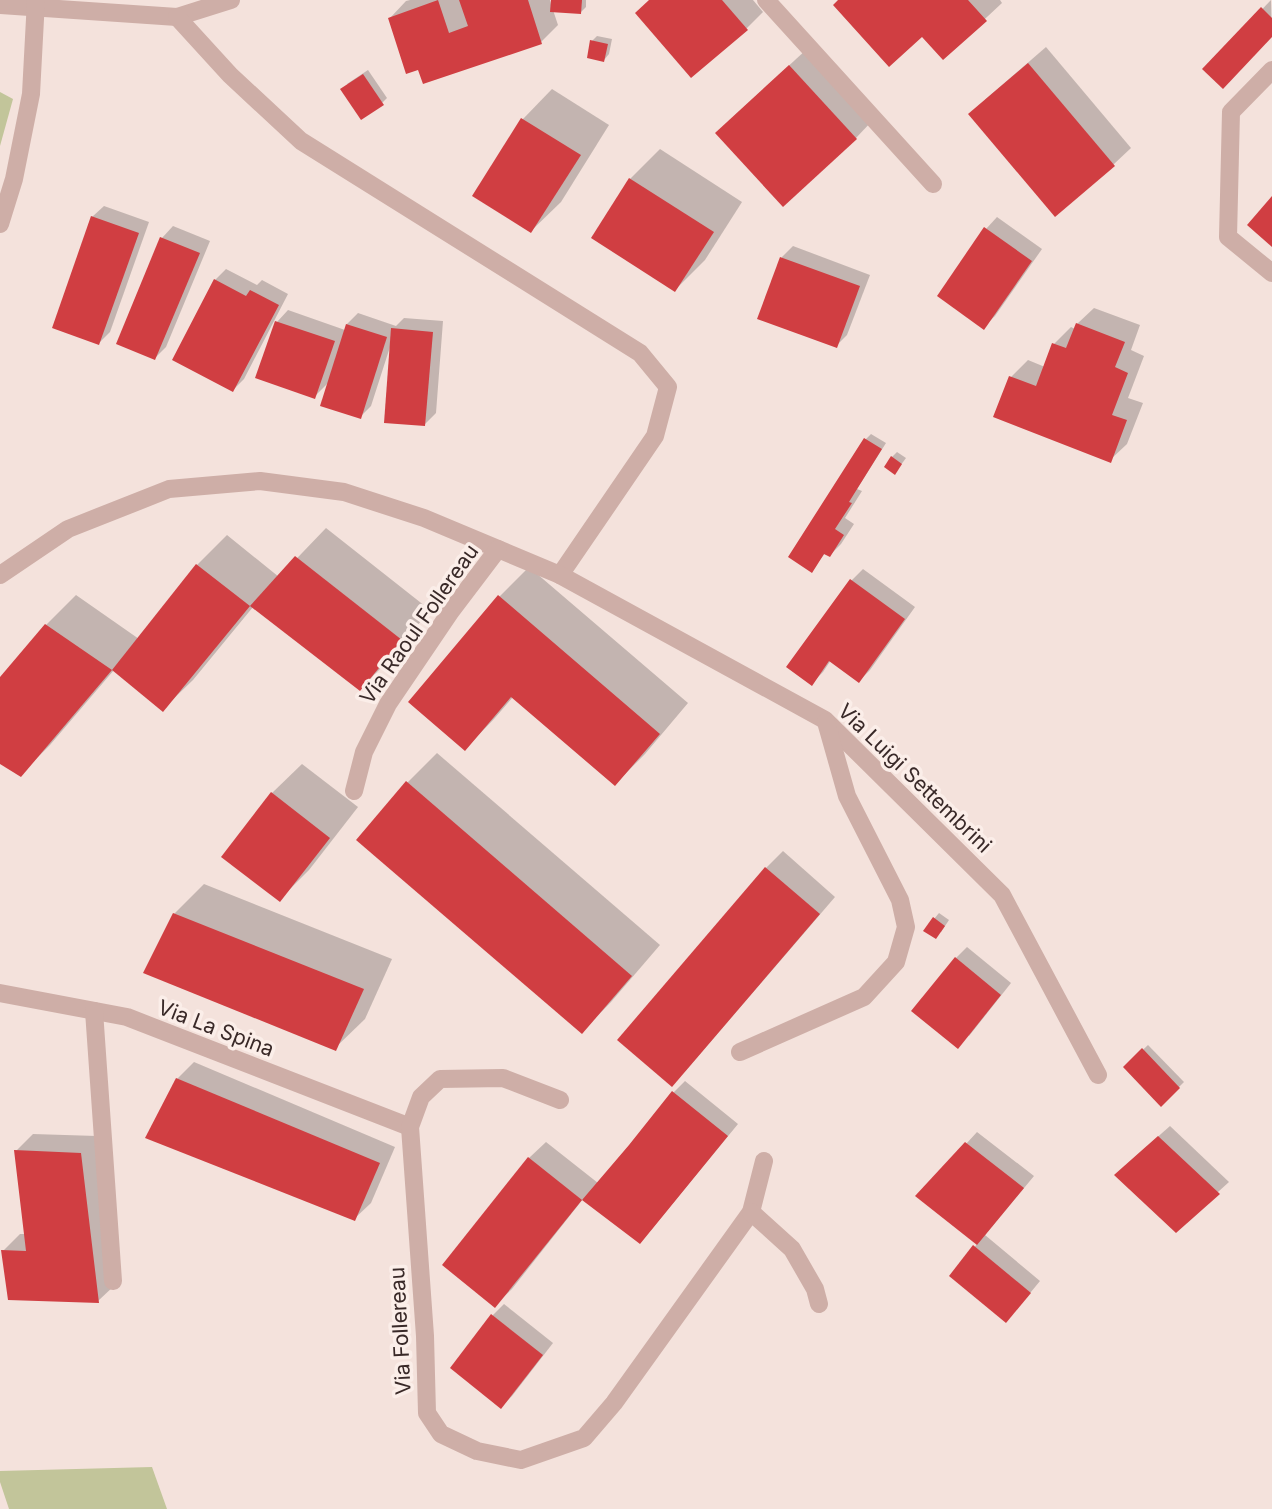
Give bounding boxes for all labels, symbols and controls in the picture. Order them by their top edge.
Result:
street label: Via Raoul Follereau [354,539,484,709]
street label: Via Luigi Settembrini [833,698,997,858]
street label: Via La Spina [154,994,278,1062]
street label: Via Follereau [384,1266,416,1396]

